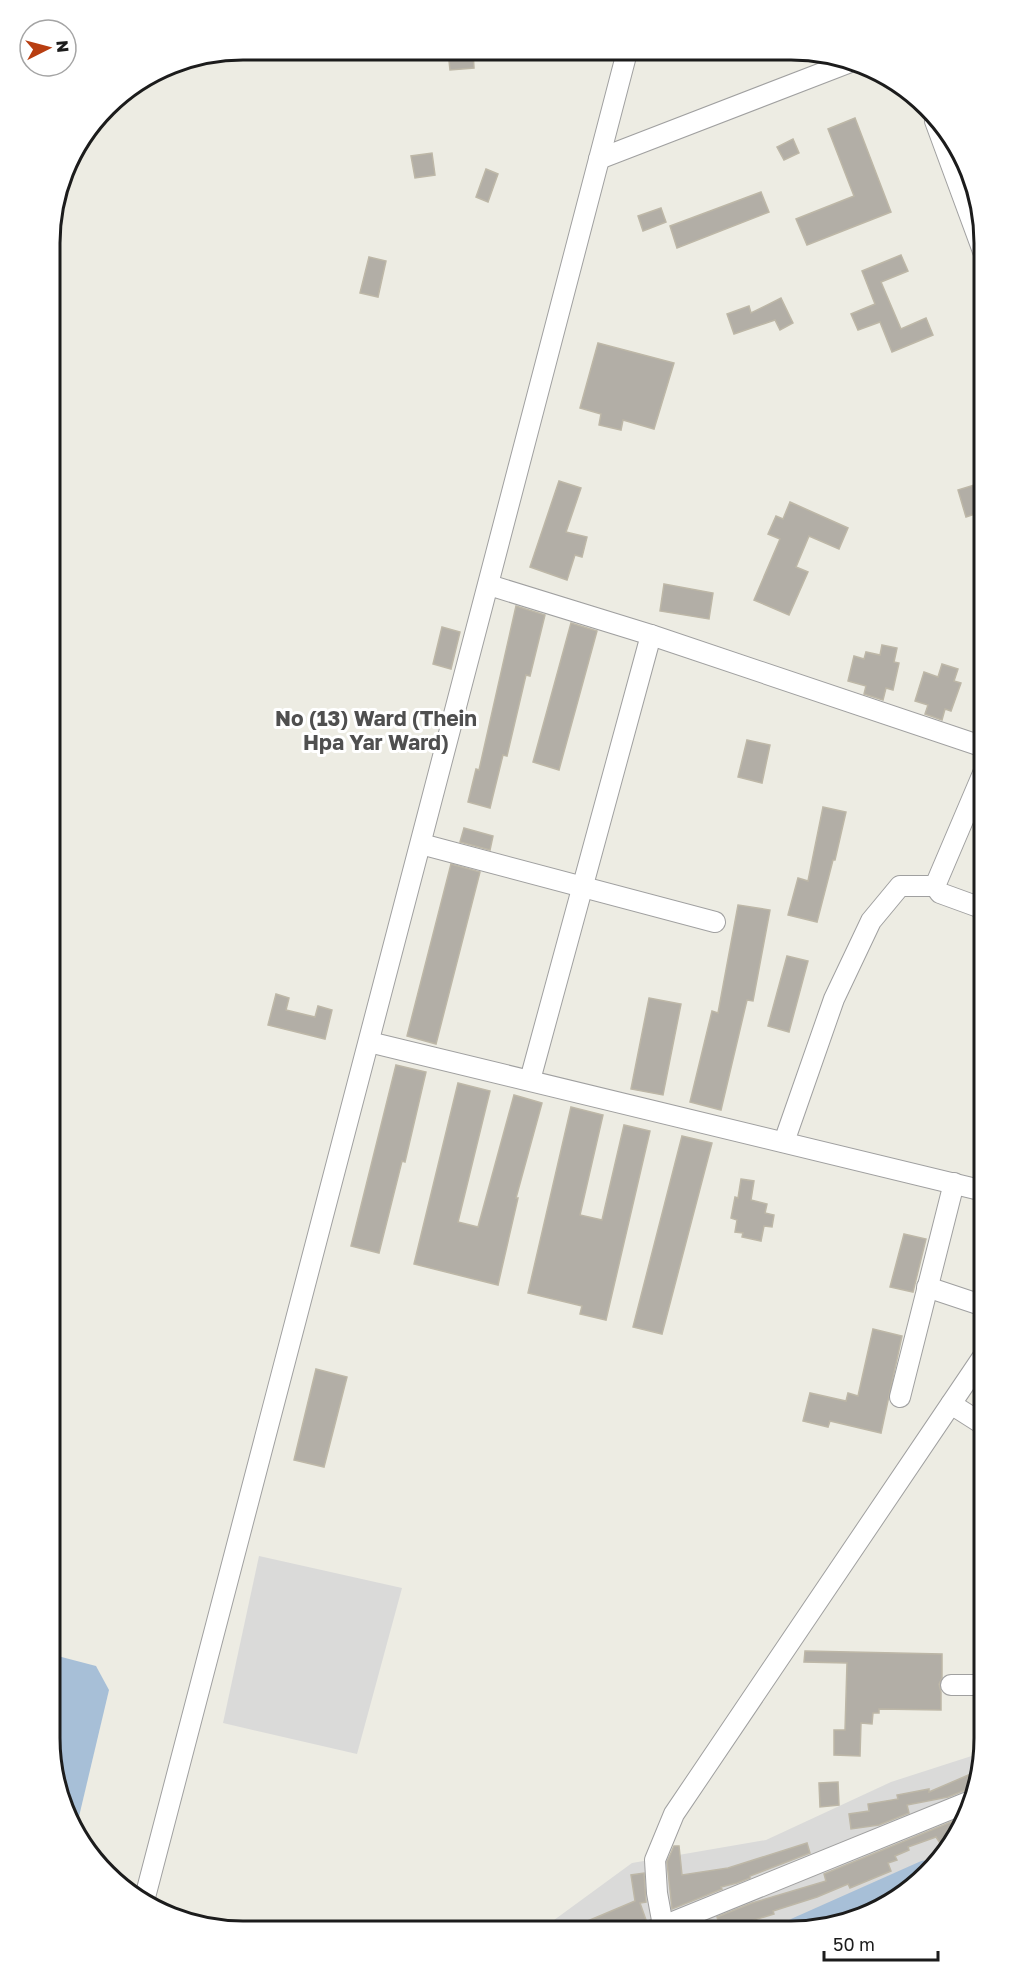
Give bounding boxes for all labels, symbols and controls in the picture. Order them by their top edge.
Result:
north arrow [18,18,78,78]
text: N [52,39,73,54]
district label: No (13) Ward (Thein Hpa Yar Ward) [275,705,477,755]
scale bar [824,1924,938,1962]
text: 50 m [833,1933,875,1955]

